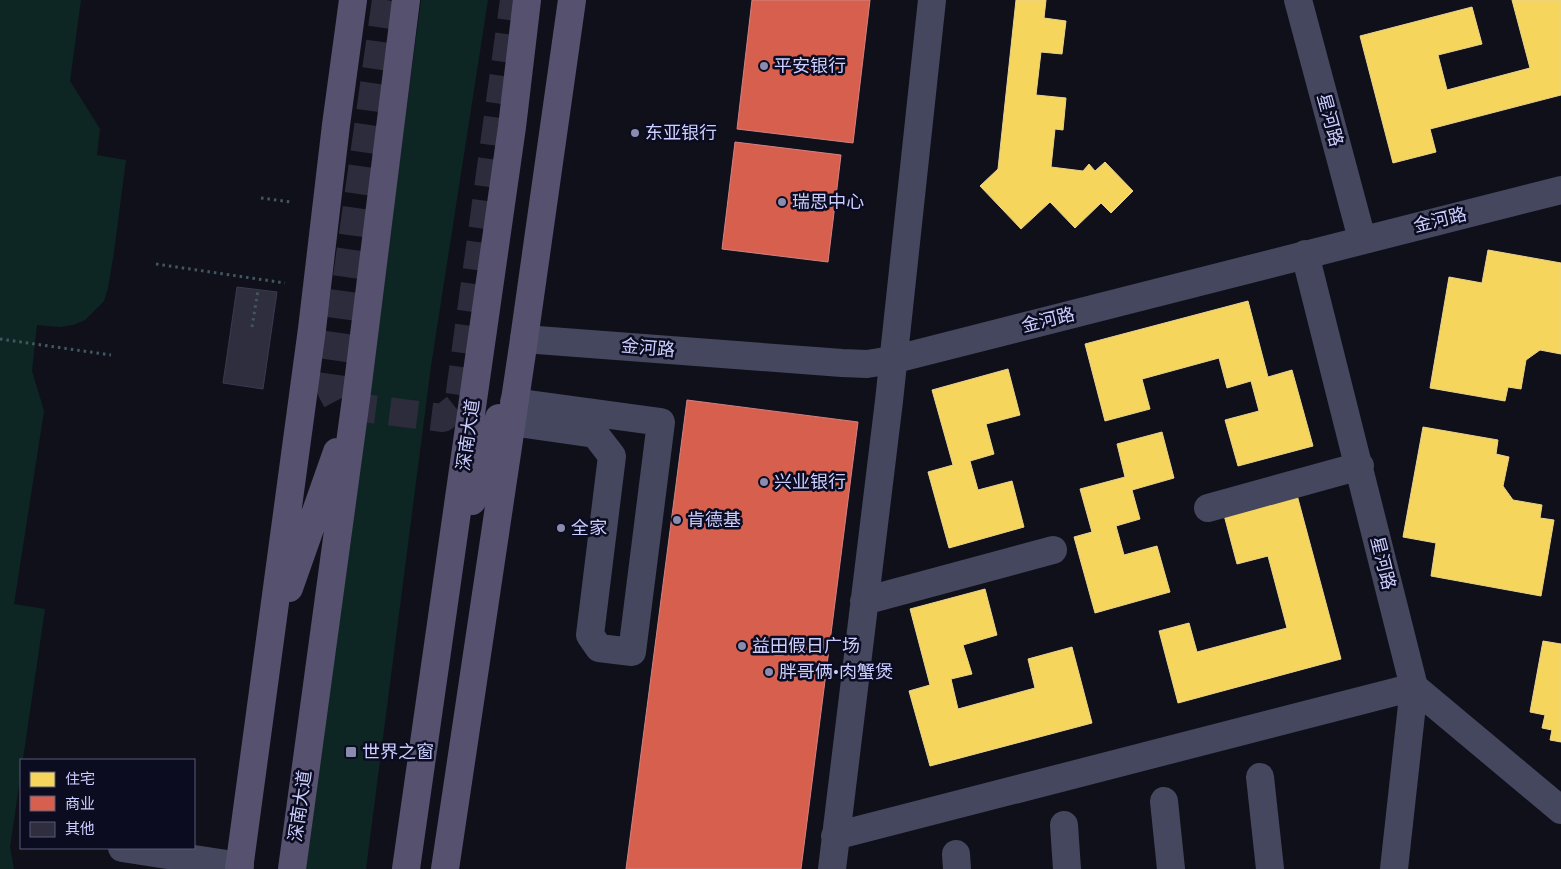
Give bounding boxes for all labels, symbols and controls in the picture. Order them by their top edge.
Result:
place label: 平安银行 [774,55,846,77]
marker: 平安银行 [758,60,770,72]
street label: 星河路 [1312,91,1348,149]
place label: 东亚银行 [645,122,717,144]
marker: 东亚银行 [629,127,641,139]
place label: 瑞思中心 [792,191,864,213]
marker: 瑞思中心 [776,196,788,208]
street label: 金河路 [1411,203,1469,237]
street label: 金河路 [1019,303,1077,337]
street label: 金河路 [620,335,676,361]
street label: 深南大道 [452,398,484,472]
place label: 兴业银行 [774,471,846,493]
marker: 兴业银行 [758,476,770,488]
place label: 肯德基 [687,509,741,531]
marker: 肯德基 [671,514,683,526]
place label: 全家 [571,517,607,539]
marker: 全家 [555,522,567,534]
street label: 星河路 [1366,534,1400,592]
place label: 益田假日广场 [752,635,860,657]
marker: 益田假日广场 [736,640,748,652]
place label: 胖哥俩·肉蟹煲 [779,661,893,683]
marker: 胖哥俩·肉蟹煲 [763,666,775,678]
place label: 世界之窗 [362,741,434,763]
marker: 世界之窗 [344,745,358,759]
legend [20,759,195,849]
street label: 深南大道 [284,769,316,843]
text: 住宅 [65,770,95,788]
text: 商业 [65,795,95,813]
text: 其他 [65,820,95,838]

